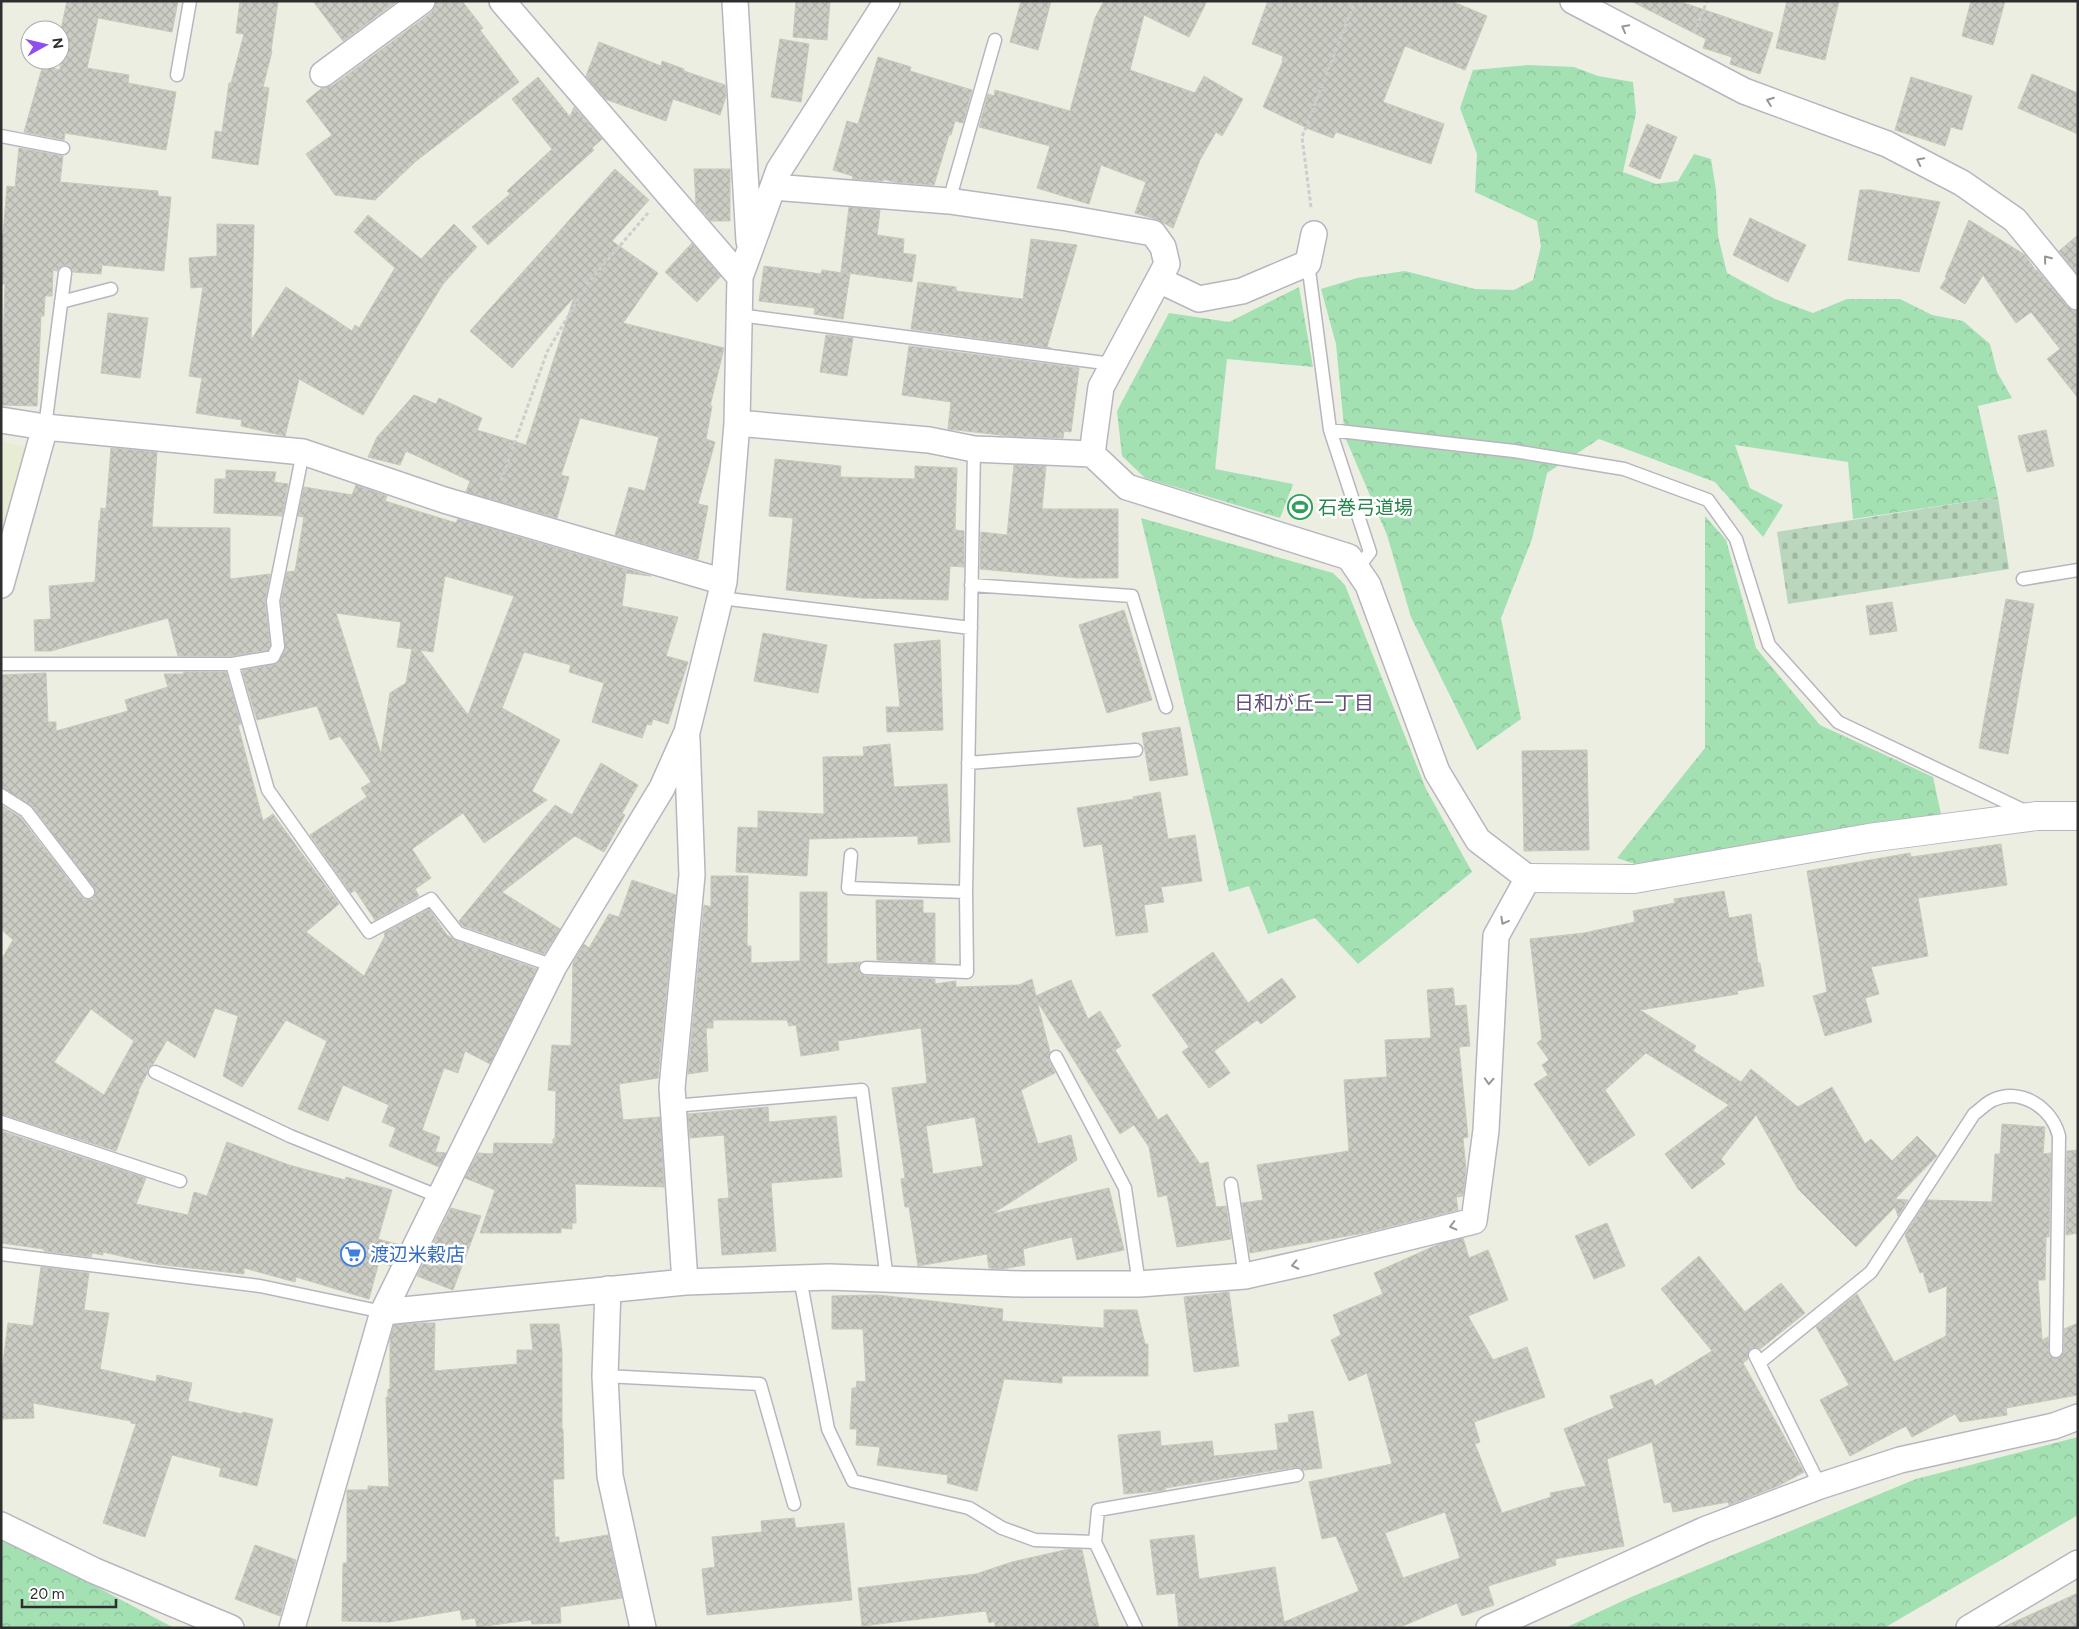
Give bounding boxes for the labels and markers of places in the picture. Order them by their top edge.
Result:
sports icon: 石巻弓道場 [1287,494,1313,520]
place label: 石巻弓道場 [1318,496,1413,519]
supermarket icon: 渡辺米穀店 [340,1241,366,1267]
place label: 渡辺米穀店 [370,1243,465,1266]

